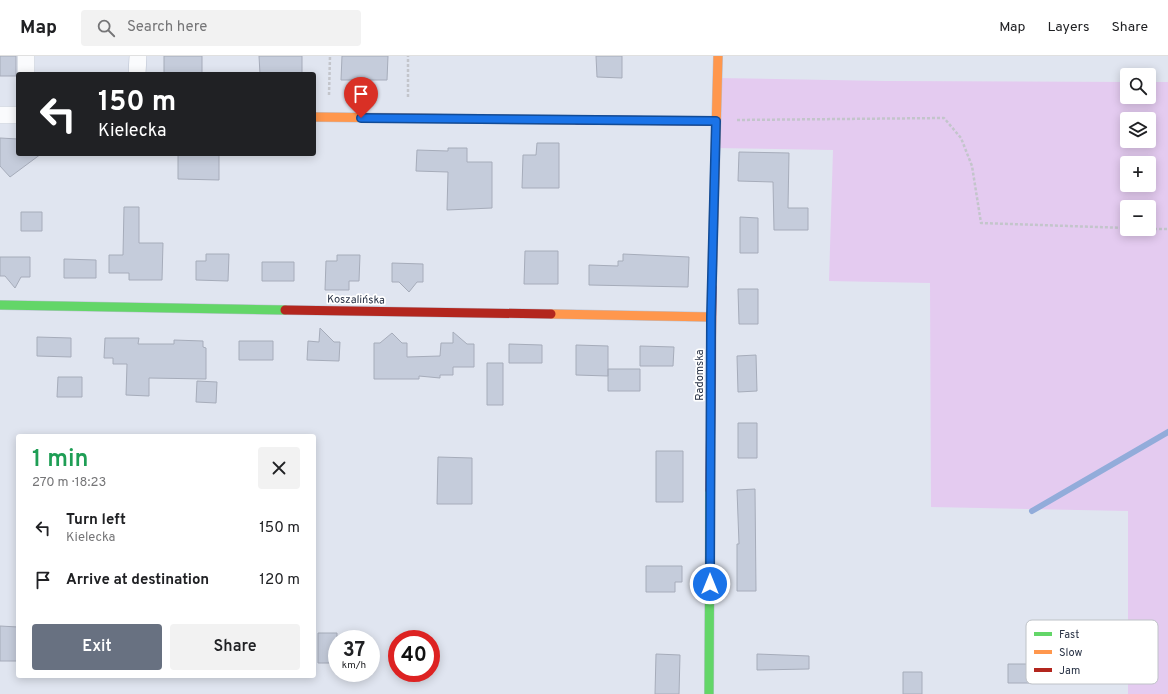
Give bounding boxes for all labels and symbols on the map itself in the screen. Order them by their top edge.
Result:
pin [344,77,378,118]
street label: Koszalińska [327,292,385,308]
street label: Radomska [693,349,707,401]
position arrow [689,563,731,605]
legend [1026,620,1158,684]
text: Fast [1059,628,1079,642]
speed limit sign: 40 [388,630,440,682]
text: Slow [1059,646,1082,660]
text: Jam [1059,664,1080,678]

